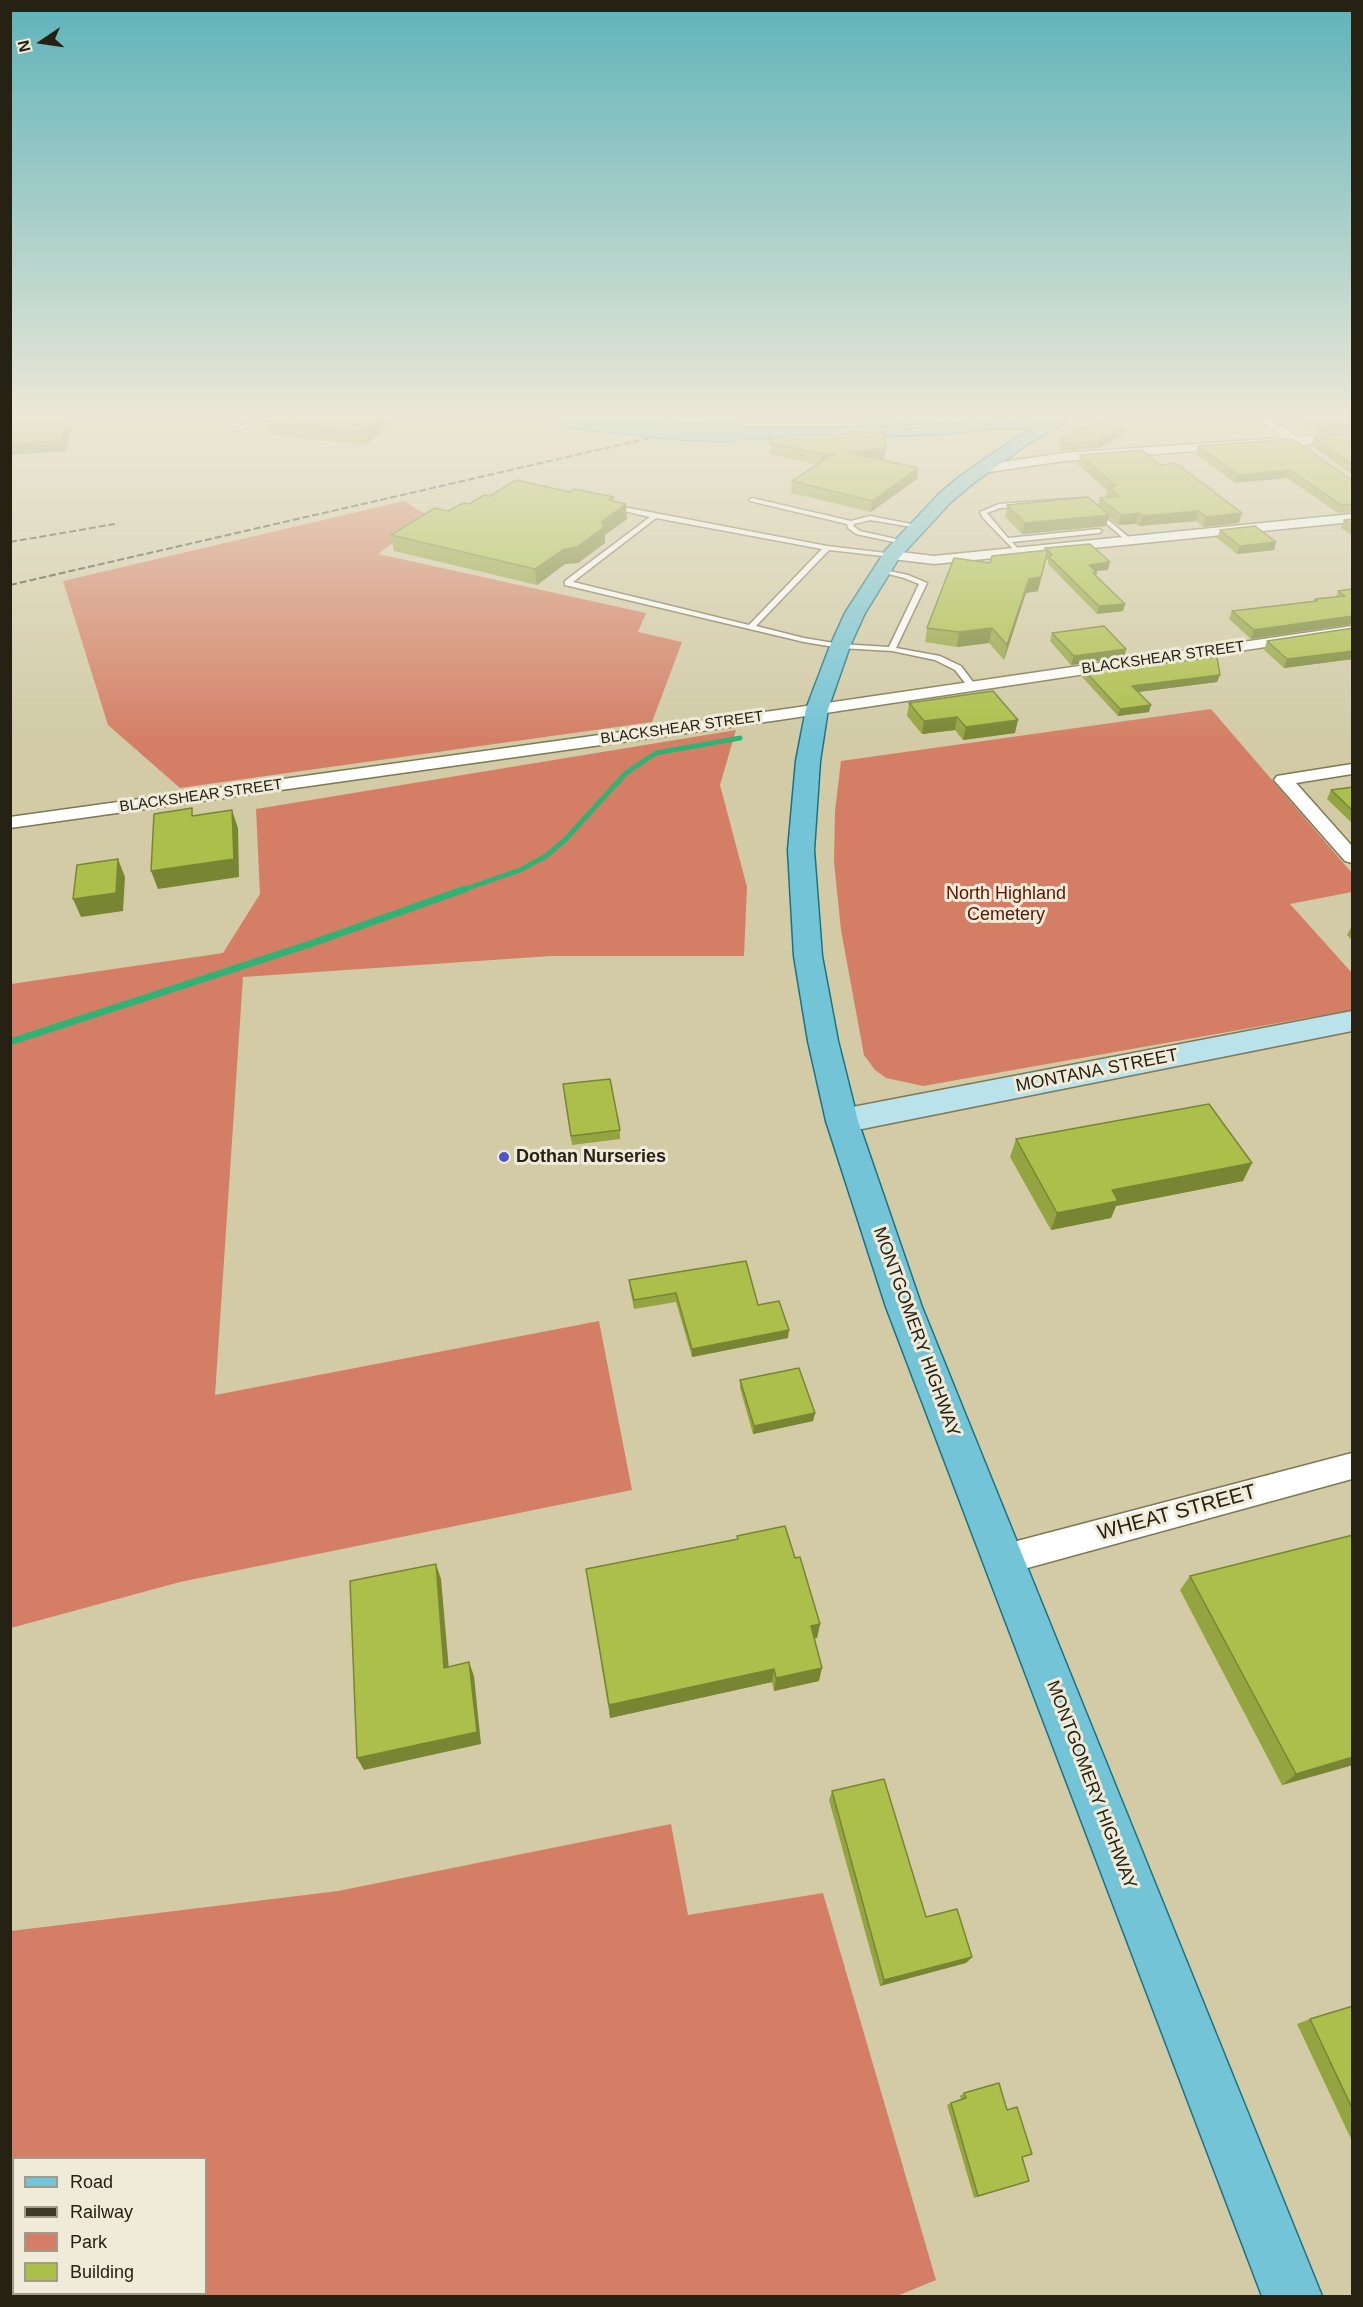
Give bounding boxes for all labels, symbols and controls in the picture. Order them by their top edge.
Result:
north arrow [12,12,72,72]
text: N [14,39,34,54]
street label: BLACKSHEAR STREET [1080,638,1246,678]
street label: BLACKSHEAR STREET [599,708,765,748]
street label: BLACKSHEAR STREET [118,776,284,816]
park label: North Highland Cemetery [946,883,1066,926]
street label: MONTANA STREET [1014,1045,1180,1097]
place label: Dothan Nurseries [516,1146,666,1168]
marker: Dothan Nurseries [497,1150,511,1164]
street label: MONTGOMERY HIGHWAY [868,1224,964,1440]
street label: WHEAT STREET [1095,1480,1259,1546]
street label: MONTGOMERY HIGHWAY [1041,1678,1141,1892]
legend [12,2157,207,2295]
text: Road [70,2172,113,2192]
text: Railway [70,2202,133,2222]
text: Park [70,2232,107,2252]
text: Building [70,2262,134,2282]

